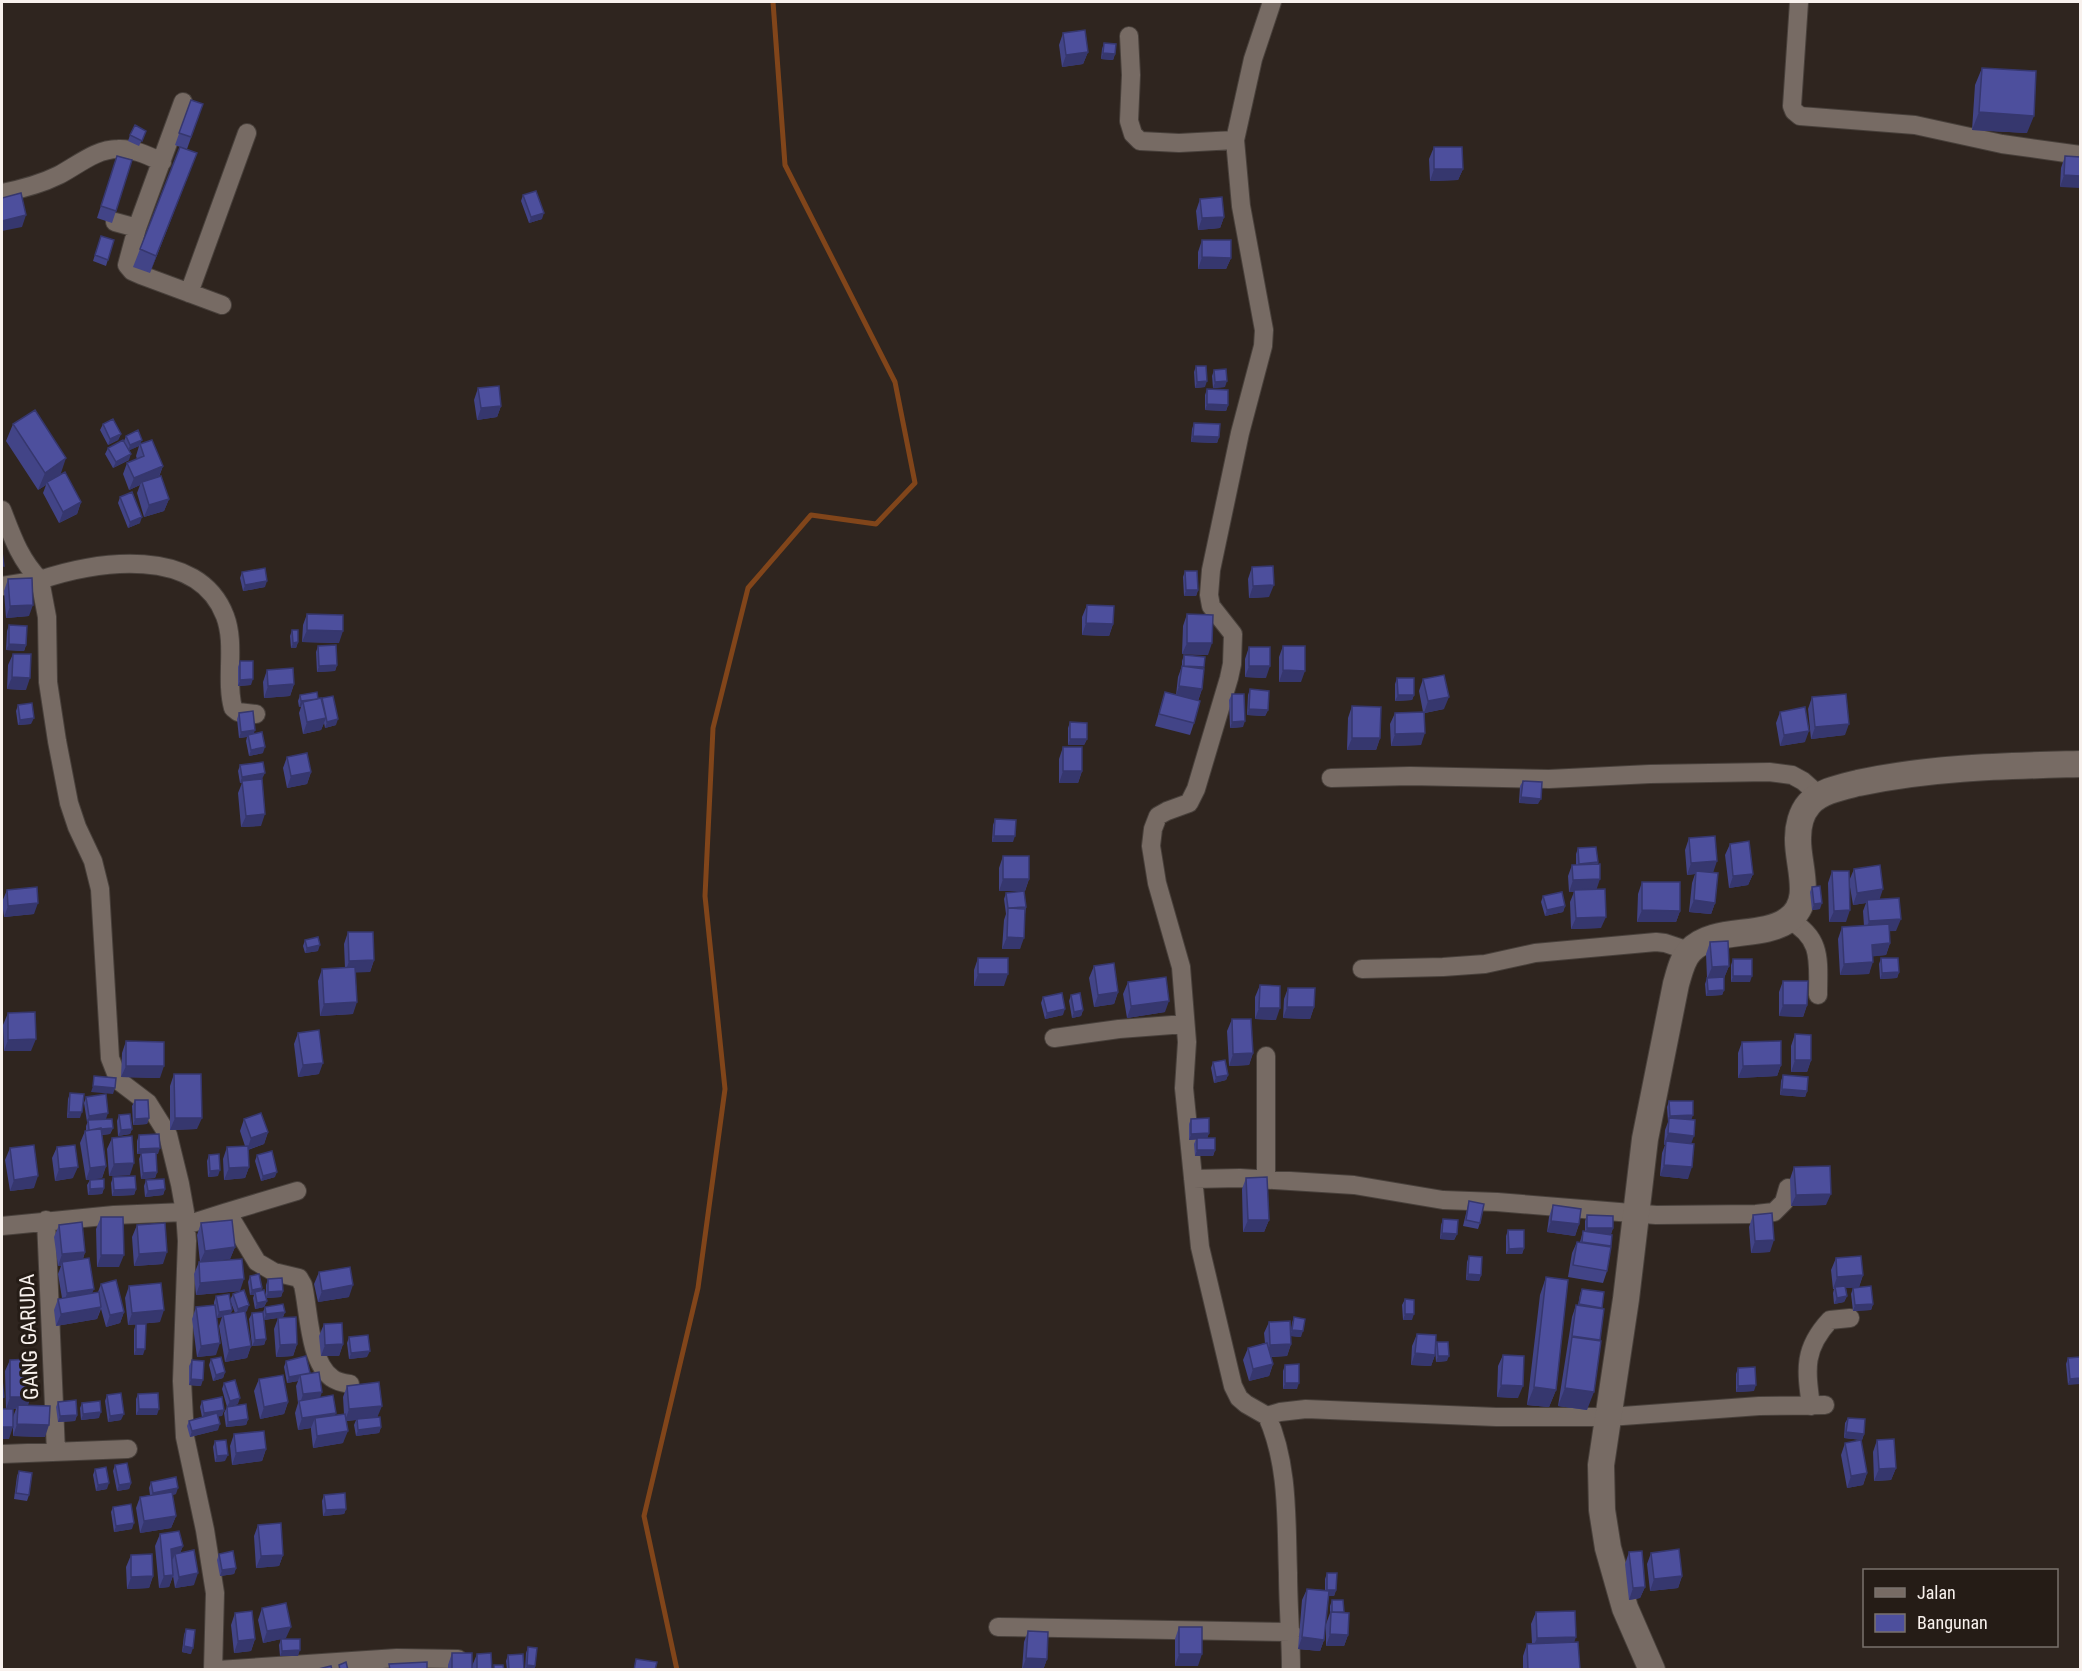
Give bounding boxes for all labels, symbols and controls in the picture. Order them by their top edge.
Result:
street label: GANG GARUDA [15,1274,43,1400]
legend [1863,1569,2058,1647]
text: Jalan [1917,1582,1956,1603]
text: Bangunan [1917,1612,1988,1633]

